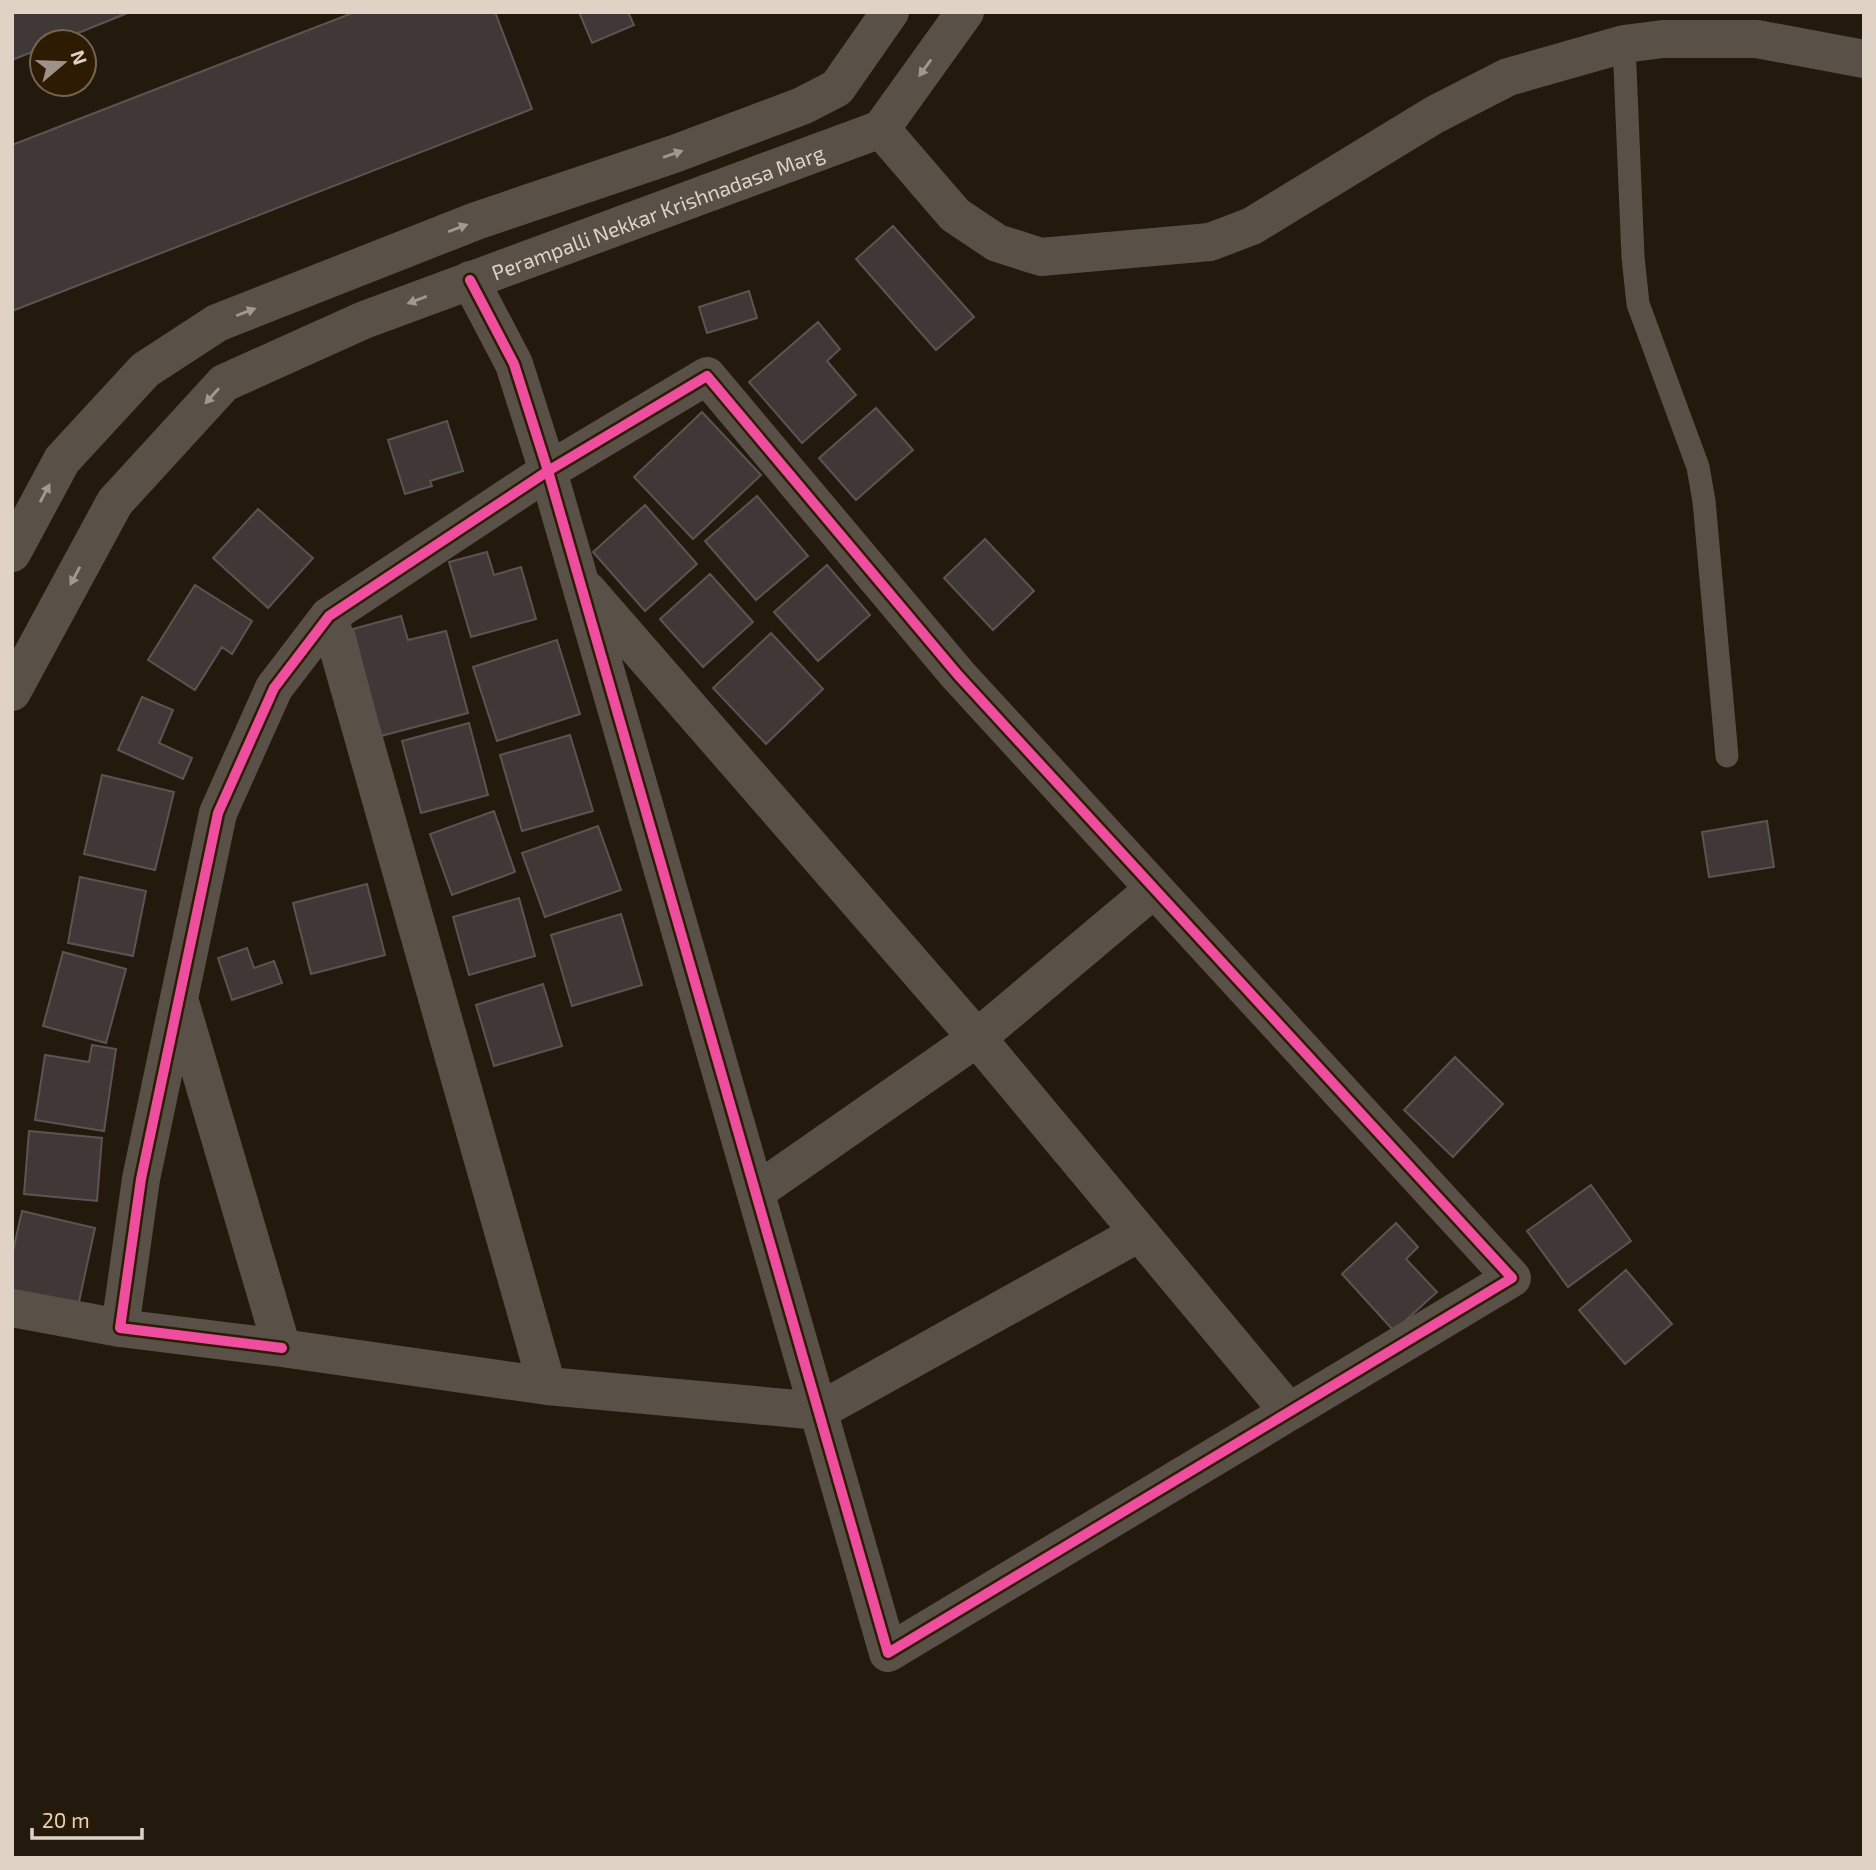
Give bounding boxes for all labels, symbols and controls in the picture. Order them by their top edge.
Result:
north arrow [28,28,98,98]
text: N [66,47,93,68]
one-way arrow [919,59,933,77]
street label: Perampalli Nekkar Krishnadasa Marg [488,139,828,284]
one-way arrow [662,148,683,159]
one-way arrow [447,223,468,234]
one-way arrow [406,295,427,306]
one-way arrow [236,306,257,317]
one-way arrow [204,387,220,404]
one-way arrow [39,483,51,502]
one-way arrow [69,566,81,585]
scale bar [32,1797,142,1841]
text: 20 m [42,1807,90,1832]

